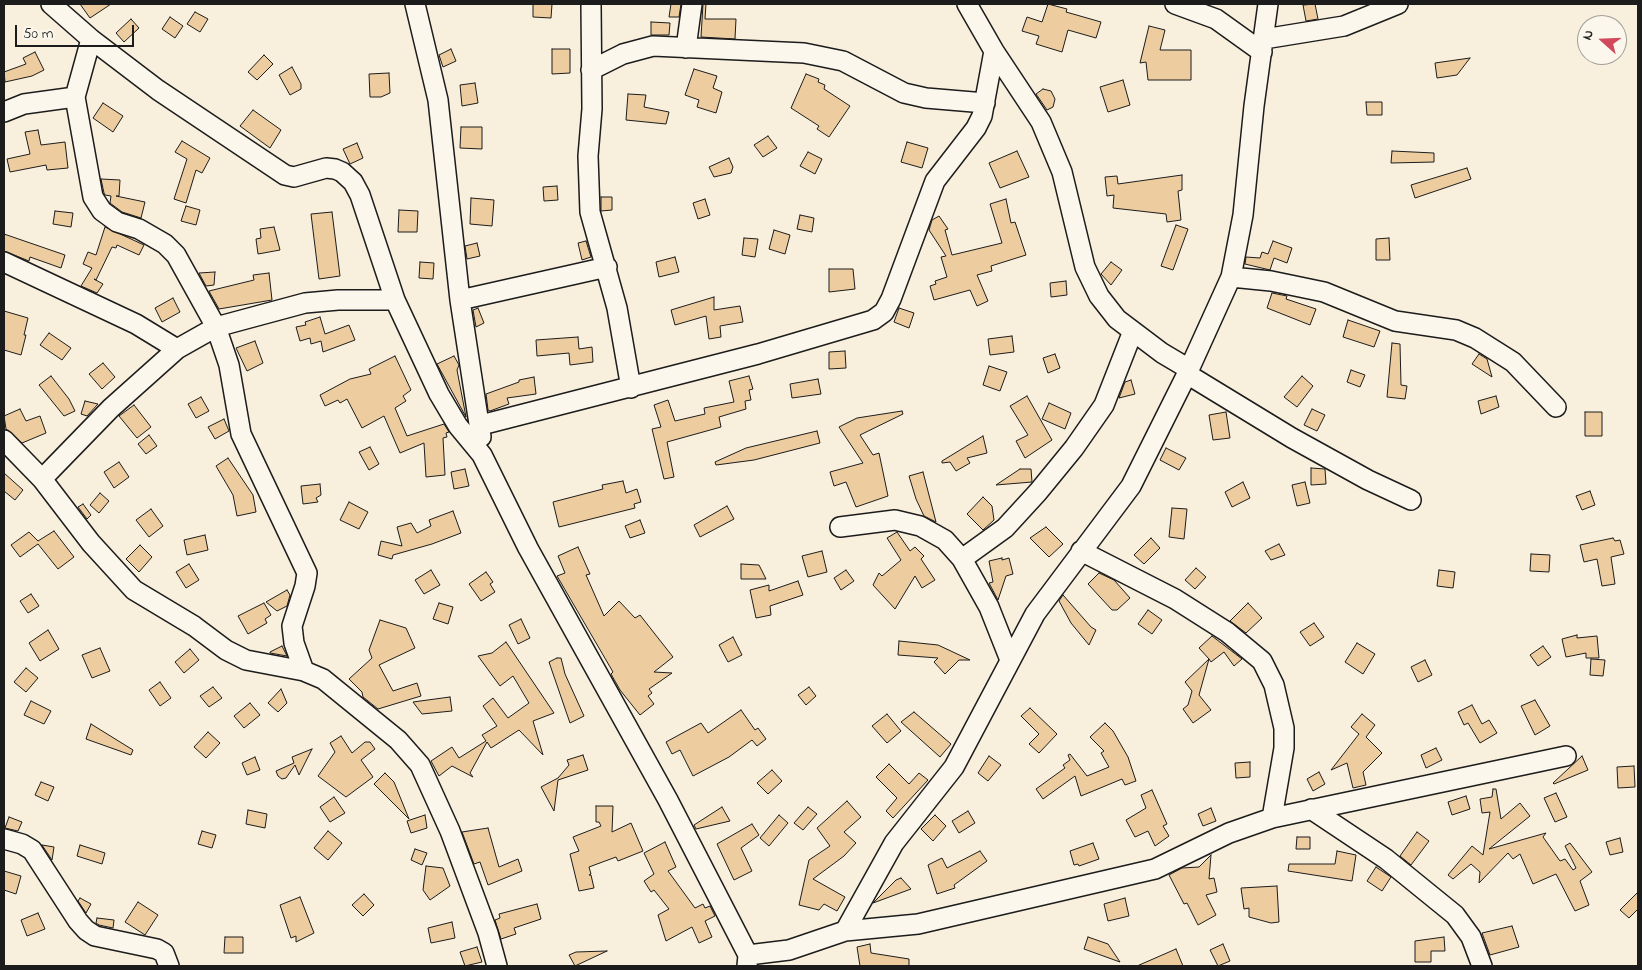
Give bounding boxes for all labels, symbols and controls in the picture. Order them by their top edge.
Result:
scale bar [18,15,136,47]
north arrow [1577,15,1627,65]
text: 50 m [23,23,53,45]
text: N [1577,27,1600,43]

